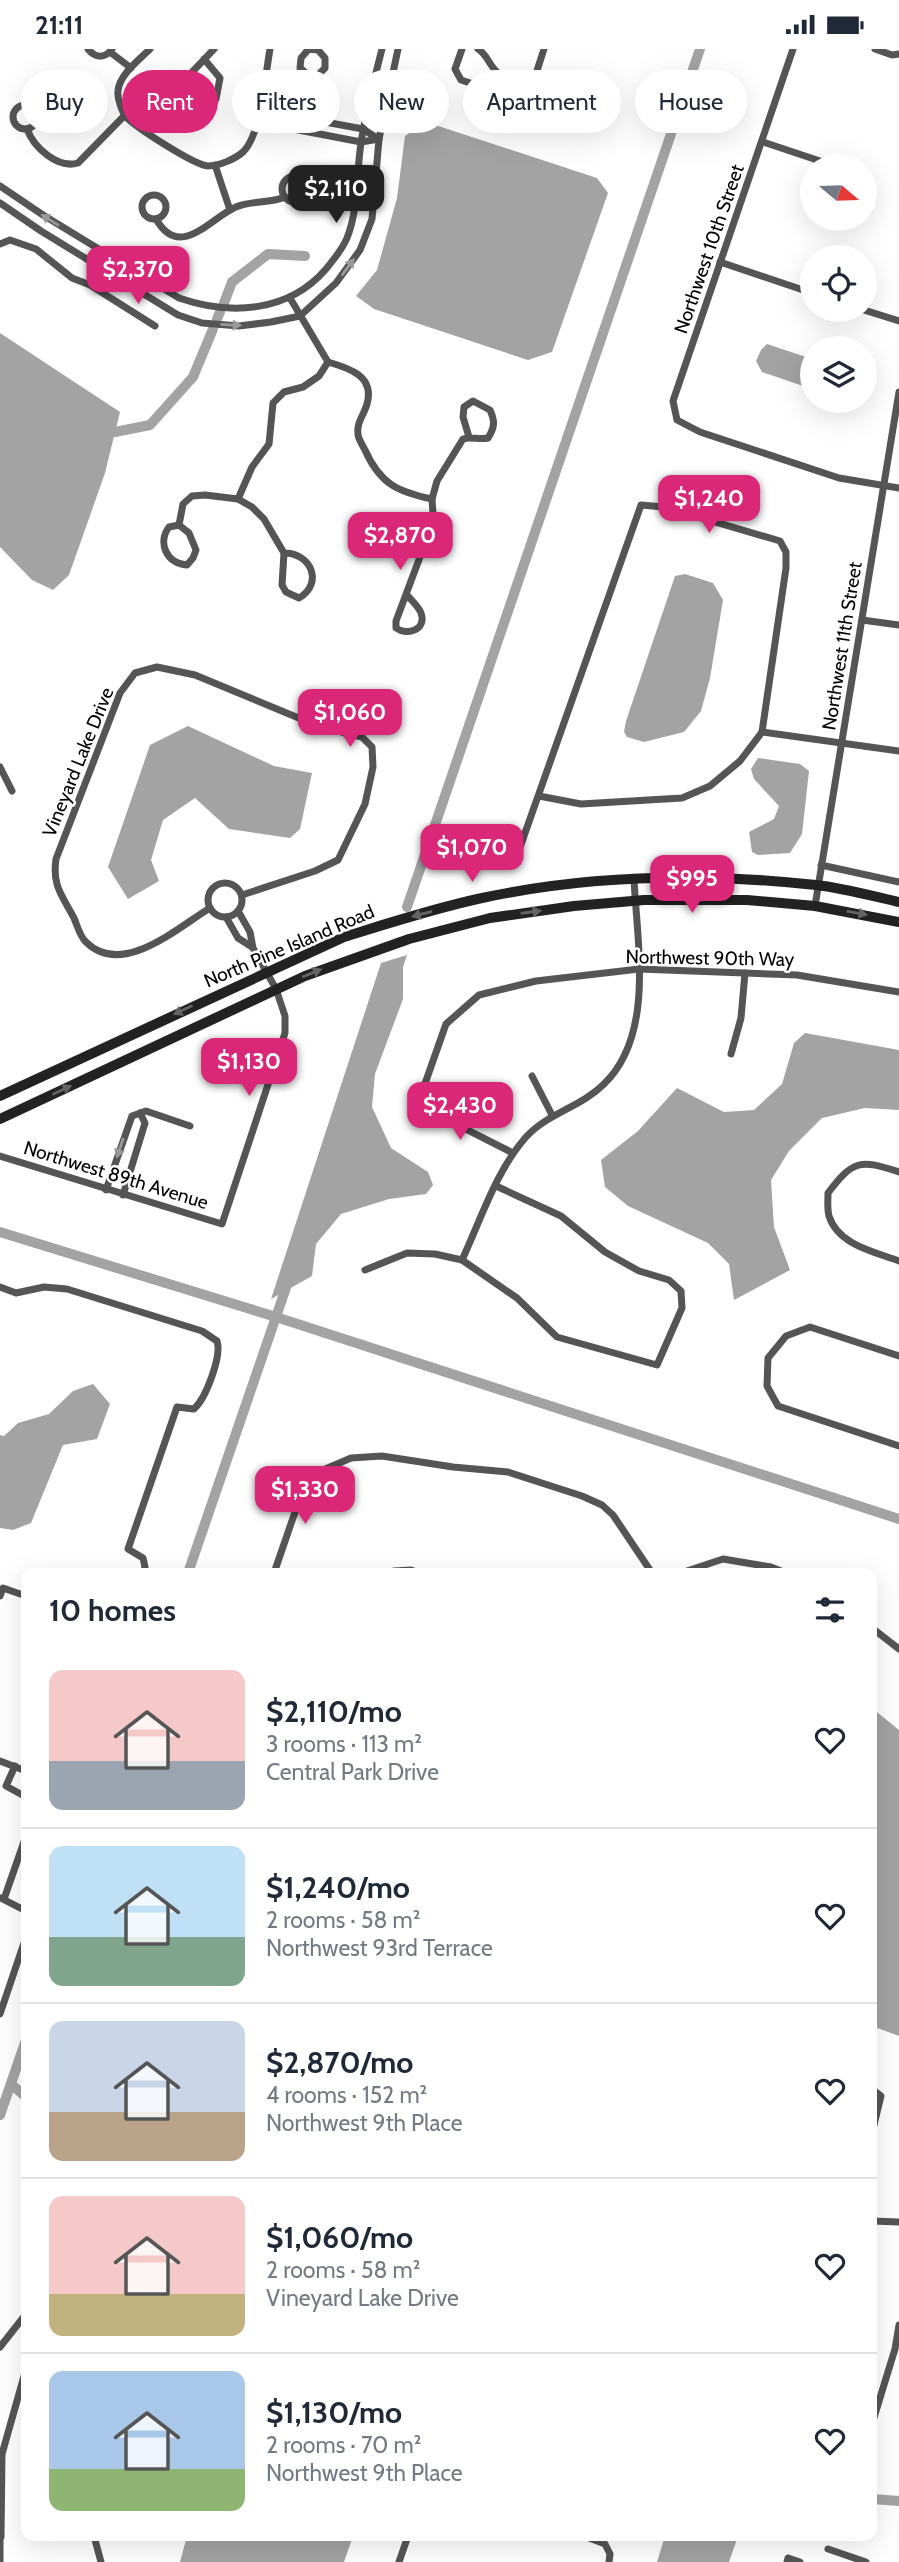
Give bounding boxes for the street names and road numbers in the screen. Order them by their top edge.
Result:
street label: Northwest 10th Street [669,161,749,337]
street label: Northwest 11th Street [817,560,867,732]
street label: Vineyard Lake Drive [38,684,119,840]
street label: North Pine Island Road [200,900,378,992]
street label: Northwest 90th Way [625,945,795,971]
street label: Northwest 89th Avenue [21,1136,211,1214]

